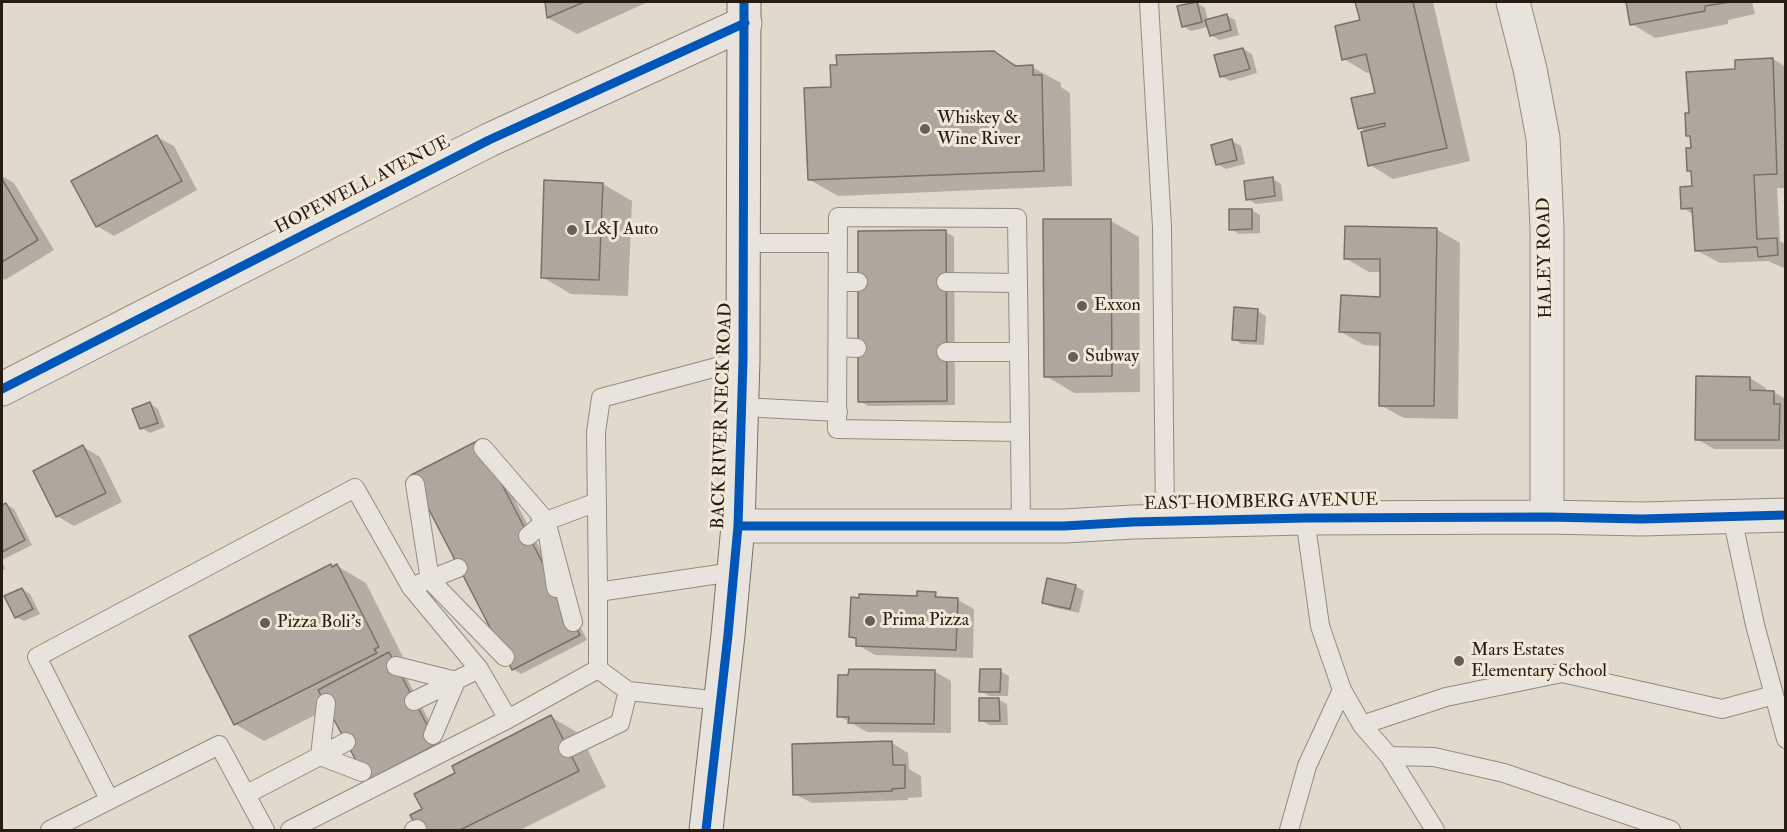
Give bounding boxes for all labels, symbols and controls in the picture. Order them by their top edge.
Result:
place label: Whiskey & Wine River [937,108,1020,150]
marker: Whiskey & Wine River [918,122,932,136]
street label: HOPEWELL AVENUE [272,132,454,240]
street label: HALEY ROAD [1534,197,1558,319]
place label: L&J Auto [584,219,658,241]
marker: L&J Auto [565,223,579,237]
place label: Exxon [1094,295,1141,317]
marker: Exxon [1075,299,1089,313]
street label: BACK RIVER NECK ROAD [708,302,738,530]
place label: Subway [1085,346,1139,368]
marker: Subway [1066,350,1080,364]
street label: EAST HOMBERG AVENUE [1144,490,1378,516]
place label: Prima Pizza [882,610,969,632]
place label: Pizza Boli's [277,612,361,634]
marker: Prima Pizza [863,614,877,628]
marker: Pizza Boli's [258,616,272,630]
place label: Mars Estates Elementary School [1471,640,1607,682]
marker: Mars Estates Elementary School [1452,654,1466,668]

